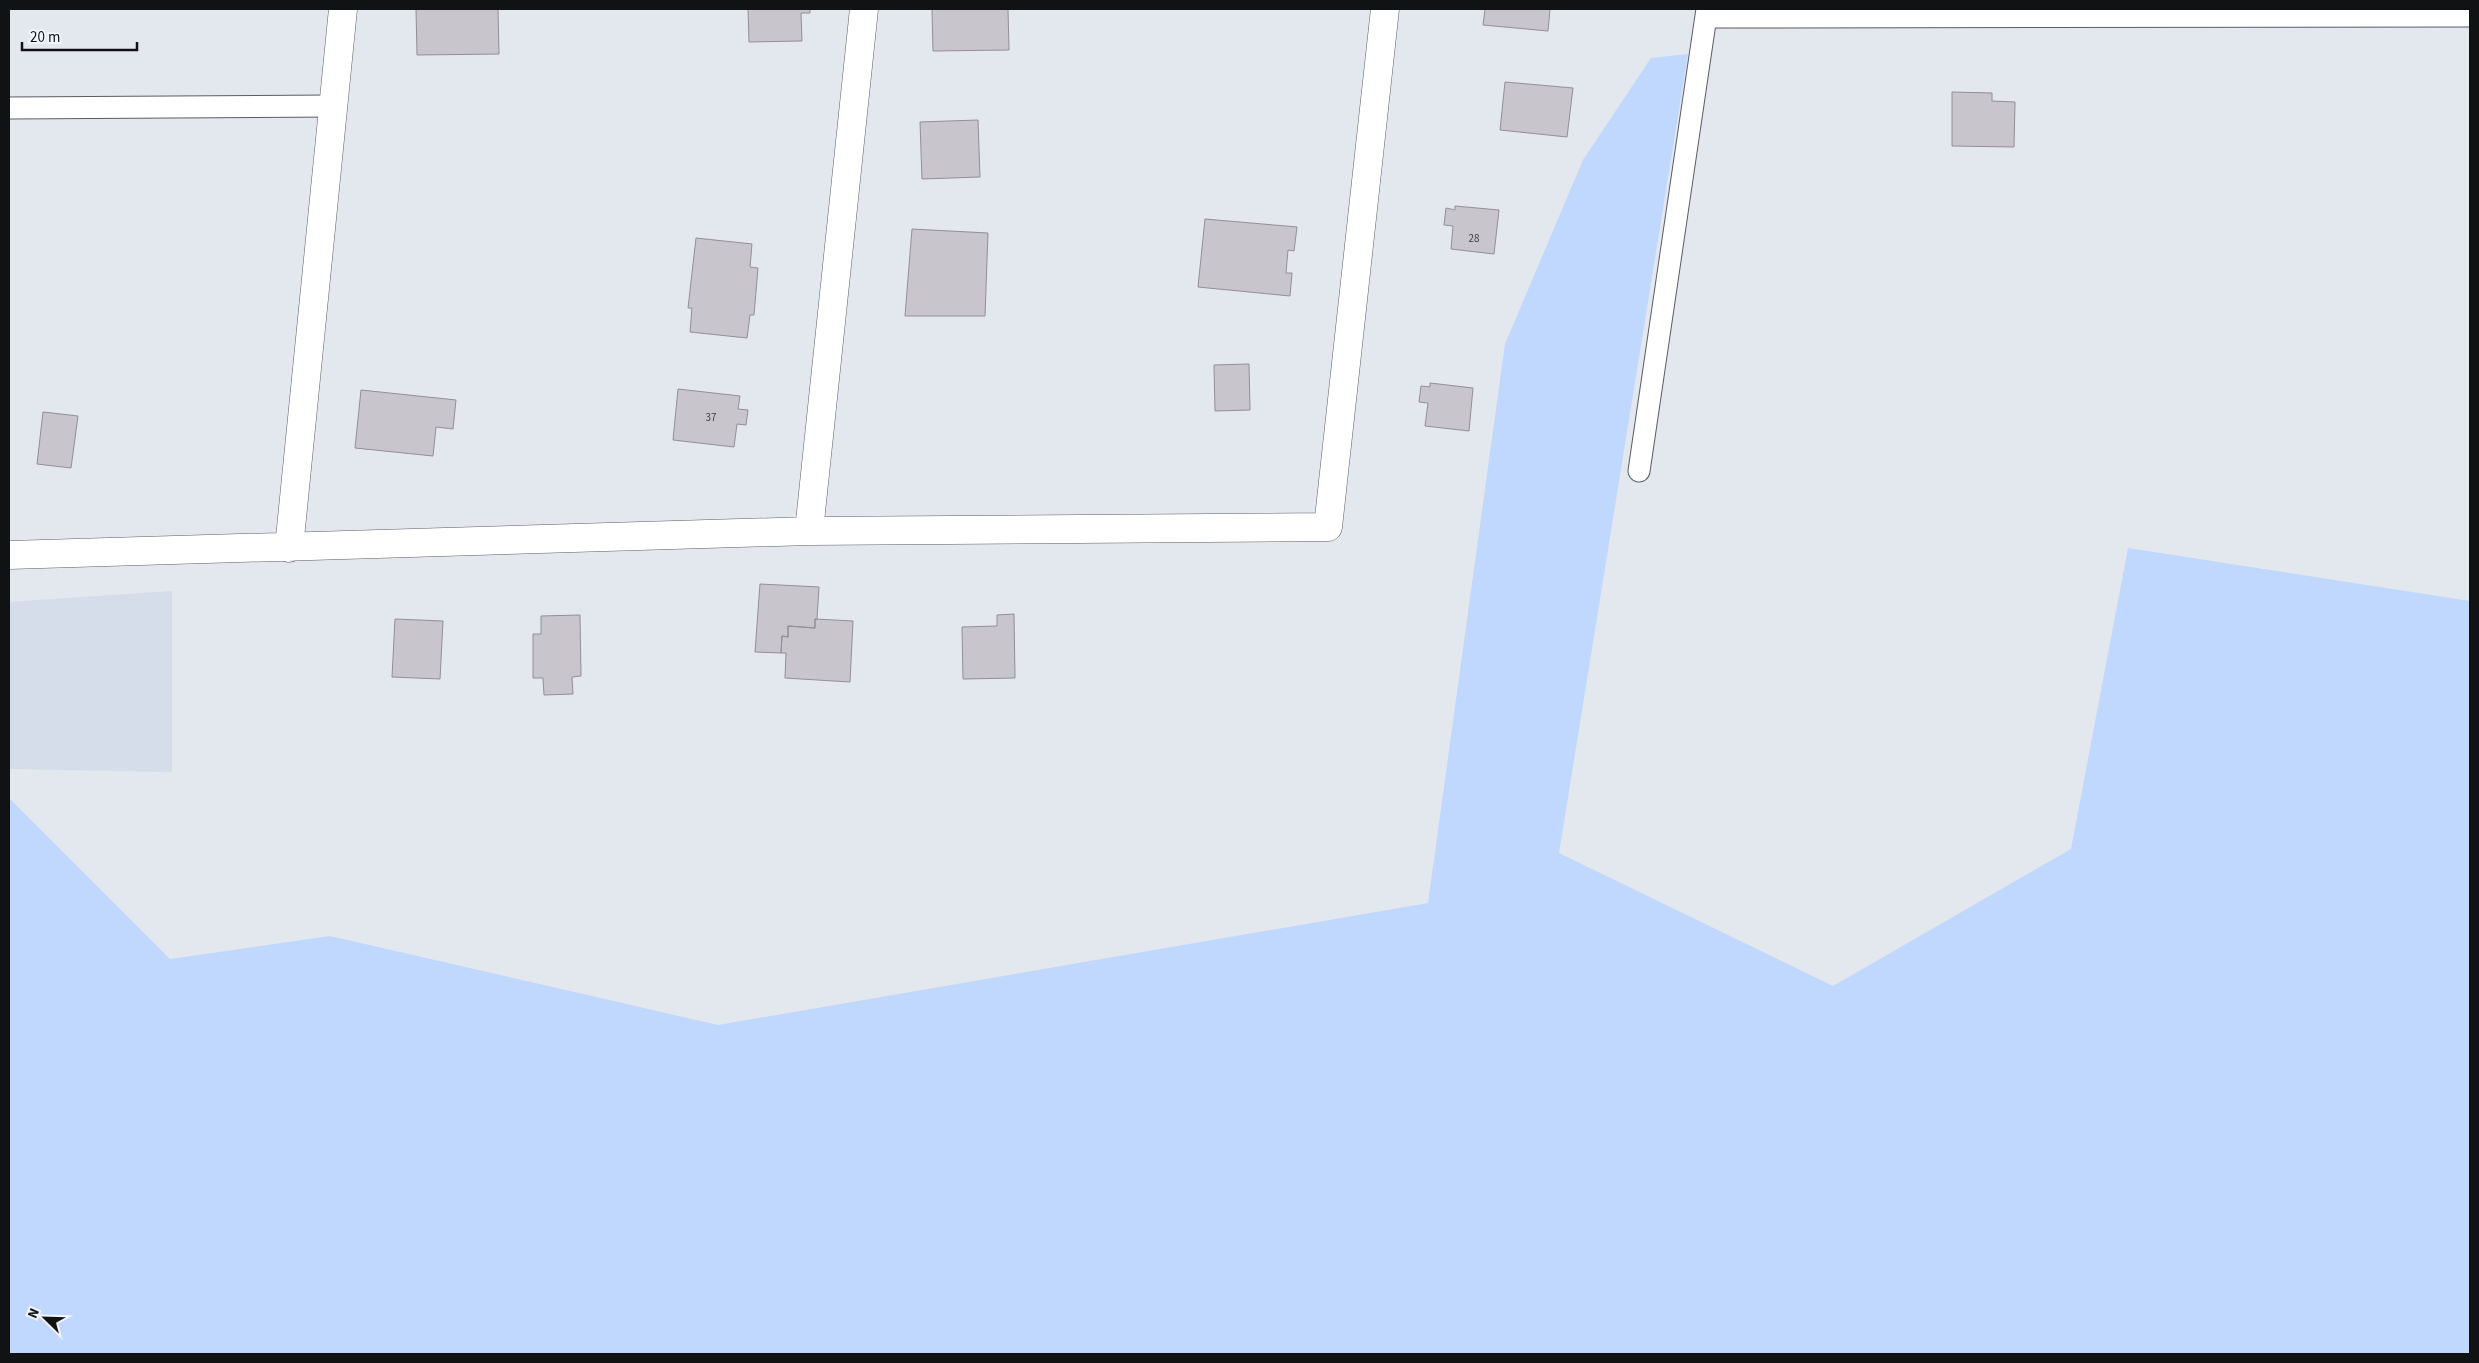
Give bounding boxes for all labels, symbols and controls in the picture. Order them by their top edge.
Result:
scale bar [22,20,138,52]
text: 20 m [30,27,60,48]
house number: 28 [1469,231,1480,246]
house number: 37 [706,410,716,425]
north arrow [20,1293,70,1343]
text: N [23,1305,45,1322]

